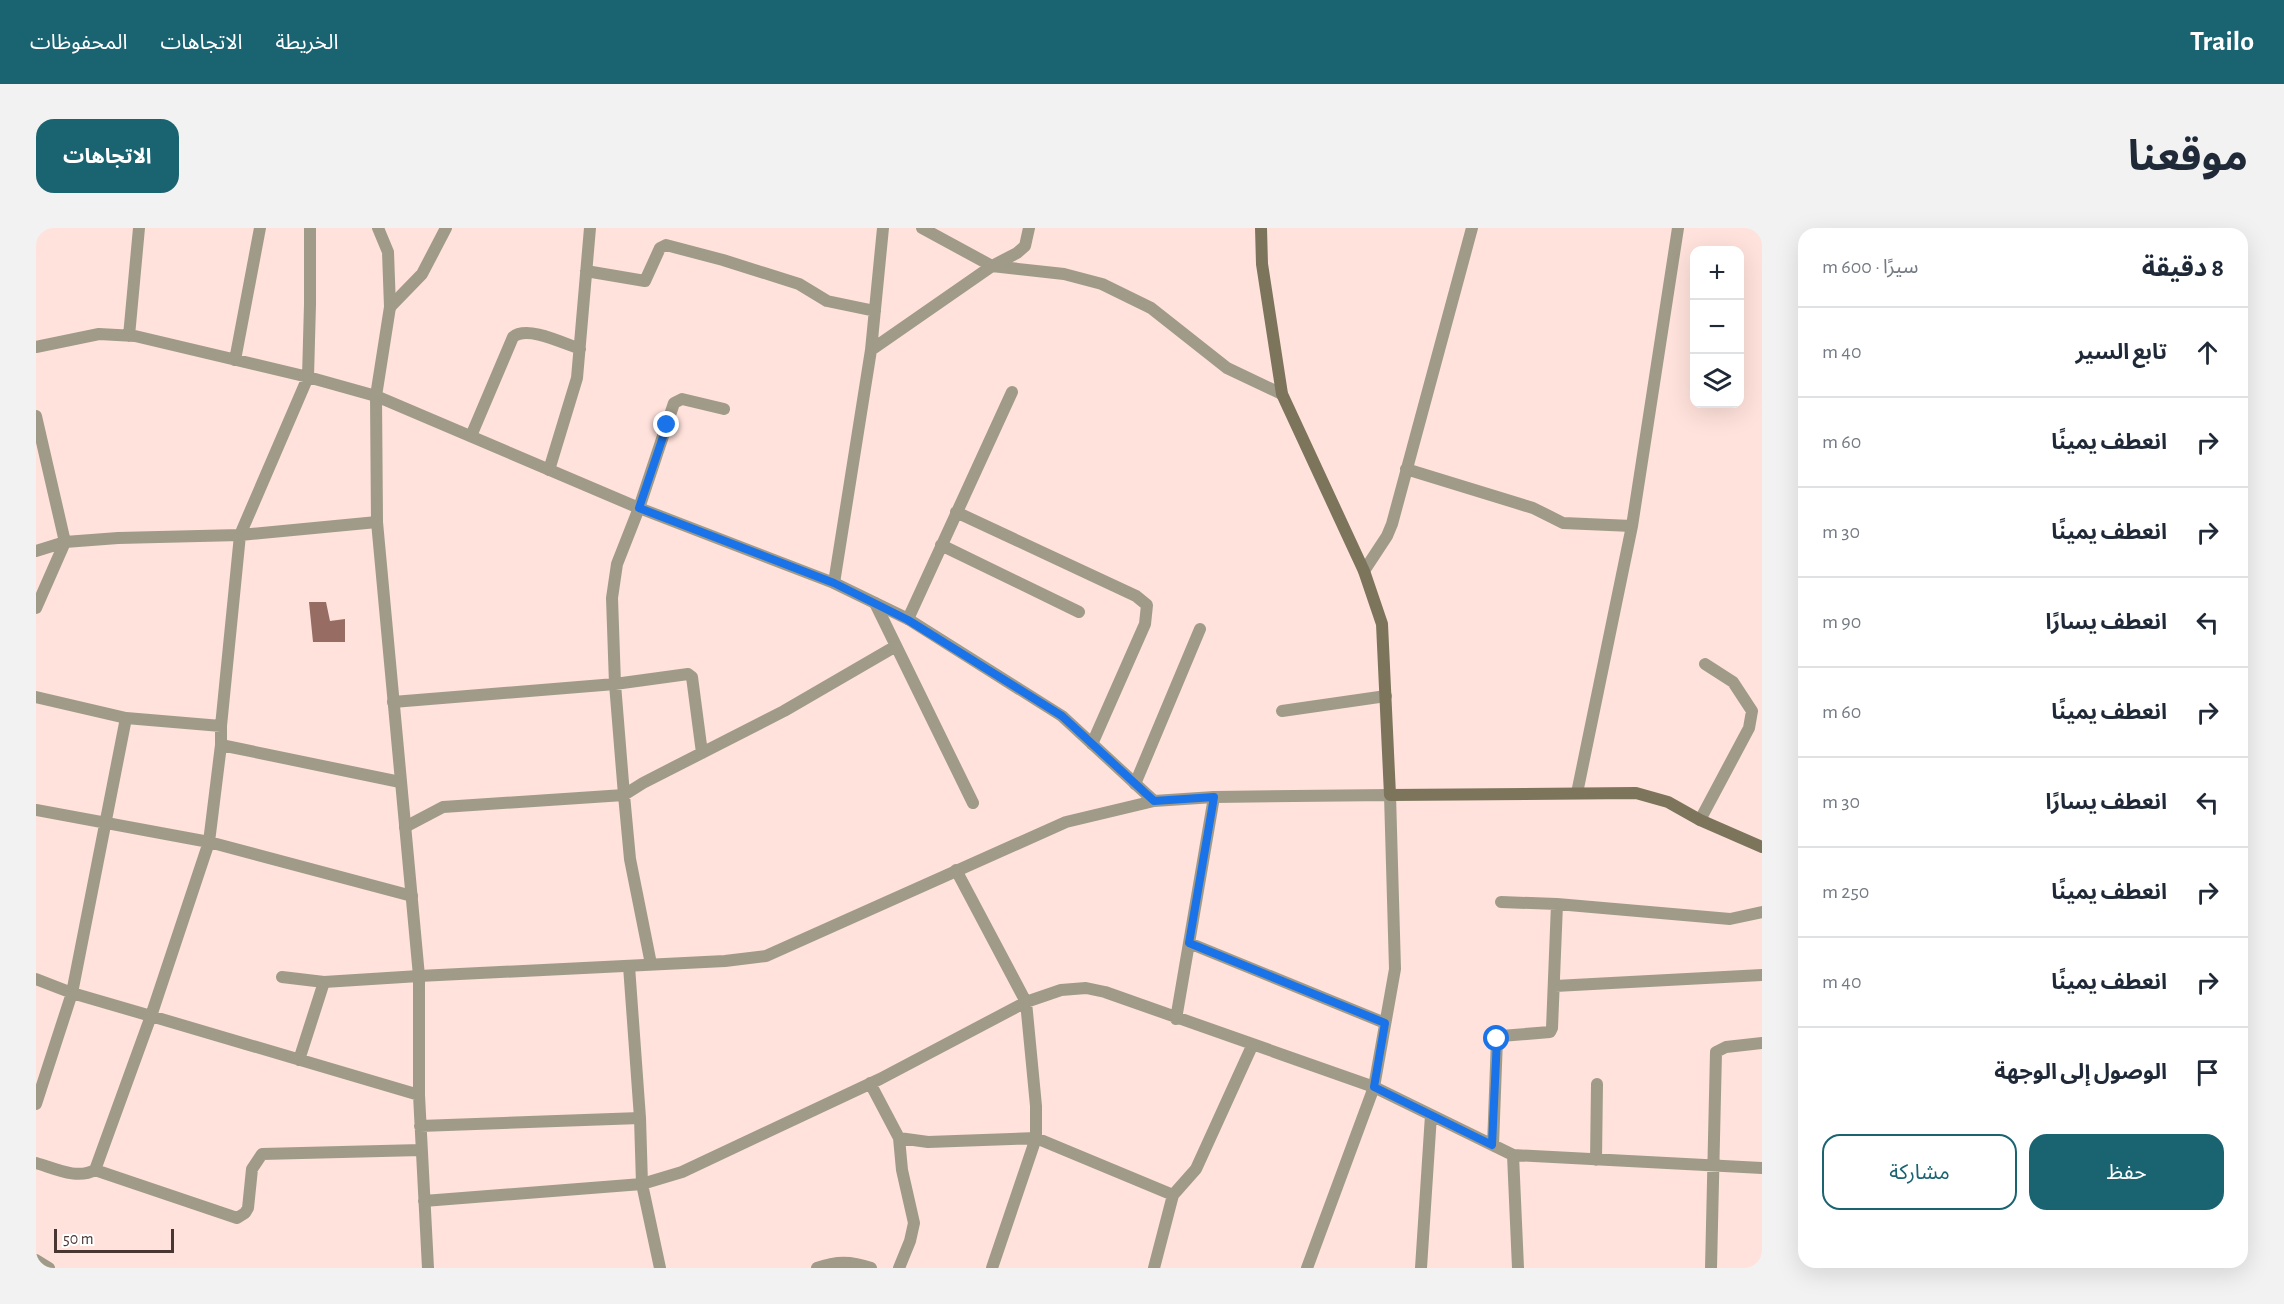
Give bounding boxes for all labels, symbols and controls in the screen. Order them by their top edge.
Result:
text: Trailo [2190,28,2254,56]
text: المحفوظات [30,32,127,53]
text: الاتجاهات [160,32,242,53]
text: الخريطة [275,32,338,53]
button: الاتجاهات [36,119,179,193]
text: موقعنا [2128,136,2248,178]
map controls [1690,246,1744,408]
button: + [1690,246,1744,300]
text: 8 دقيقة [2142,255,2224,281]
text: سيرًا · 600 m [1822,257,1918,277]
button: − [1690,300,1744,354]
icon: ahead [2191,336,2224,369]
text: تابع السير [2075,341,2167,363]
text: 40 m [1822,342,1862,362]
button: layers [1690,354,1744,408]
route end [653,411,679,437]
icon: right [2191,426,2224,459]
text: انعطف يمينًا [2051,431,2167,453]
text: 60 m [1822,432,1861,452]
icon: right [2191,516,2224,549]
text: انعطف يمينًا [2051,521,2167,543]
text: 30 m [1822,522,1860,542]
icon: left [2191,606,2224,639]
text: انعطف يسارًا [2045,611,2167,633]
text: 90 m [1822,612,1861,632]
icon: right [2191,696,2224,729]
text: انعطف يمينًا [2051,701,2167,723]
text: 60 m [1822,702,1861,722]
icon: left [2191,786,2224,819]
text: انعطف يسارًا [2045,791,2167,813]
text: 30 m [1822,792,1860,812]
icon: right [2191,876,2224,909]
text: انعطف يمينًا [2051,881,2167,903]
text: 250 m [1822,882,1869,902]
icon: right [2191,966,2224,999]
text: انعطف يمينًا [2051,971,2167,993]
text: 40 m [1822,972,1862,992]
route start [1483,1025,1509,1051]
icon: arrive [2191,1056,2224,1089]
text: الوصول إلى الوجهة [1994,1061,2167,1083]
button: مشاركة [1822,1134,2017,1210]
button: حفظ [2029,1134,2224,1210]
scale bar [54,1226,174,1254]
text: 50 m [63,1231,94,1247]

